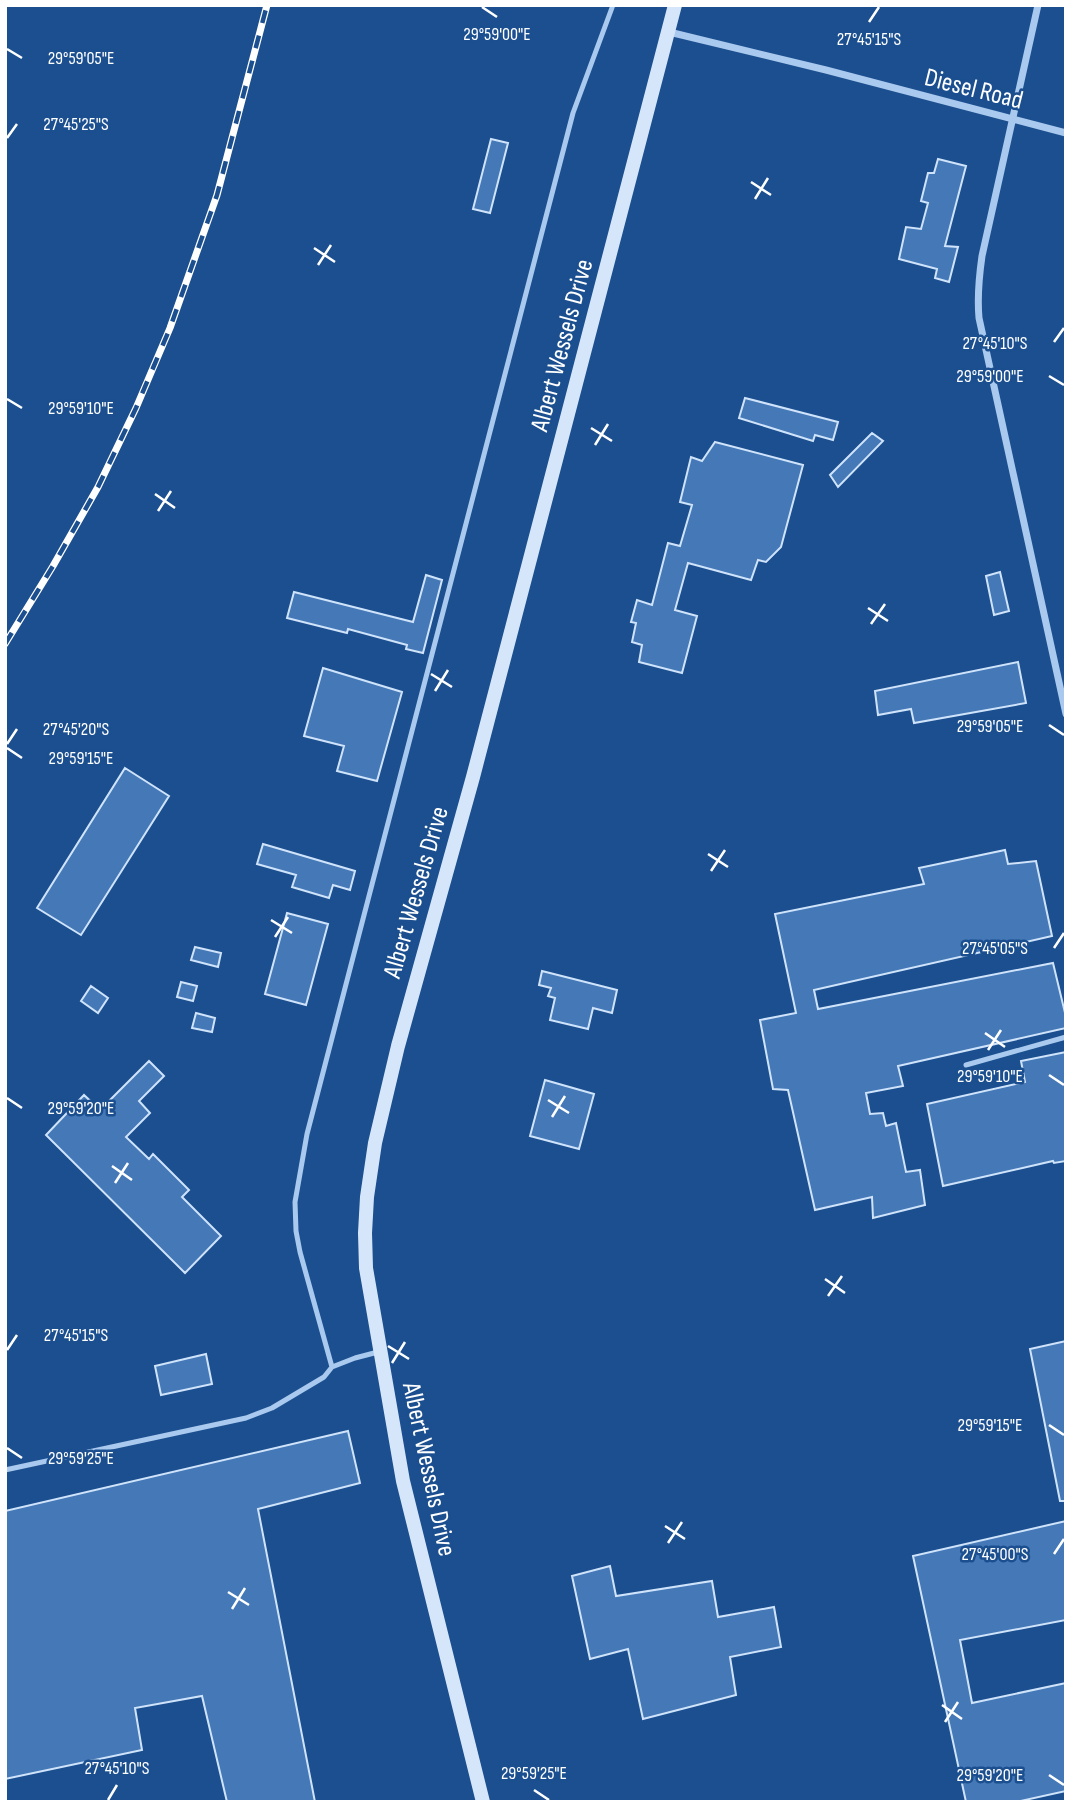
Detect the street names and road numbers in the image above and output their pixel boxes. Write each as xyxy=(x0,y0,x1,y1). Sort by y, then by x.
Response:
street label: Diesel Road xyxy=(921,62,1026,117)
street label: Albert Wessels Drive xyxy=(524,256,600,436)
street label: Albert Wessels Drive xyxy=(377,803,456,983)
street label: Albert Wessels Drive xyxy=(395,1379,462,1559)

